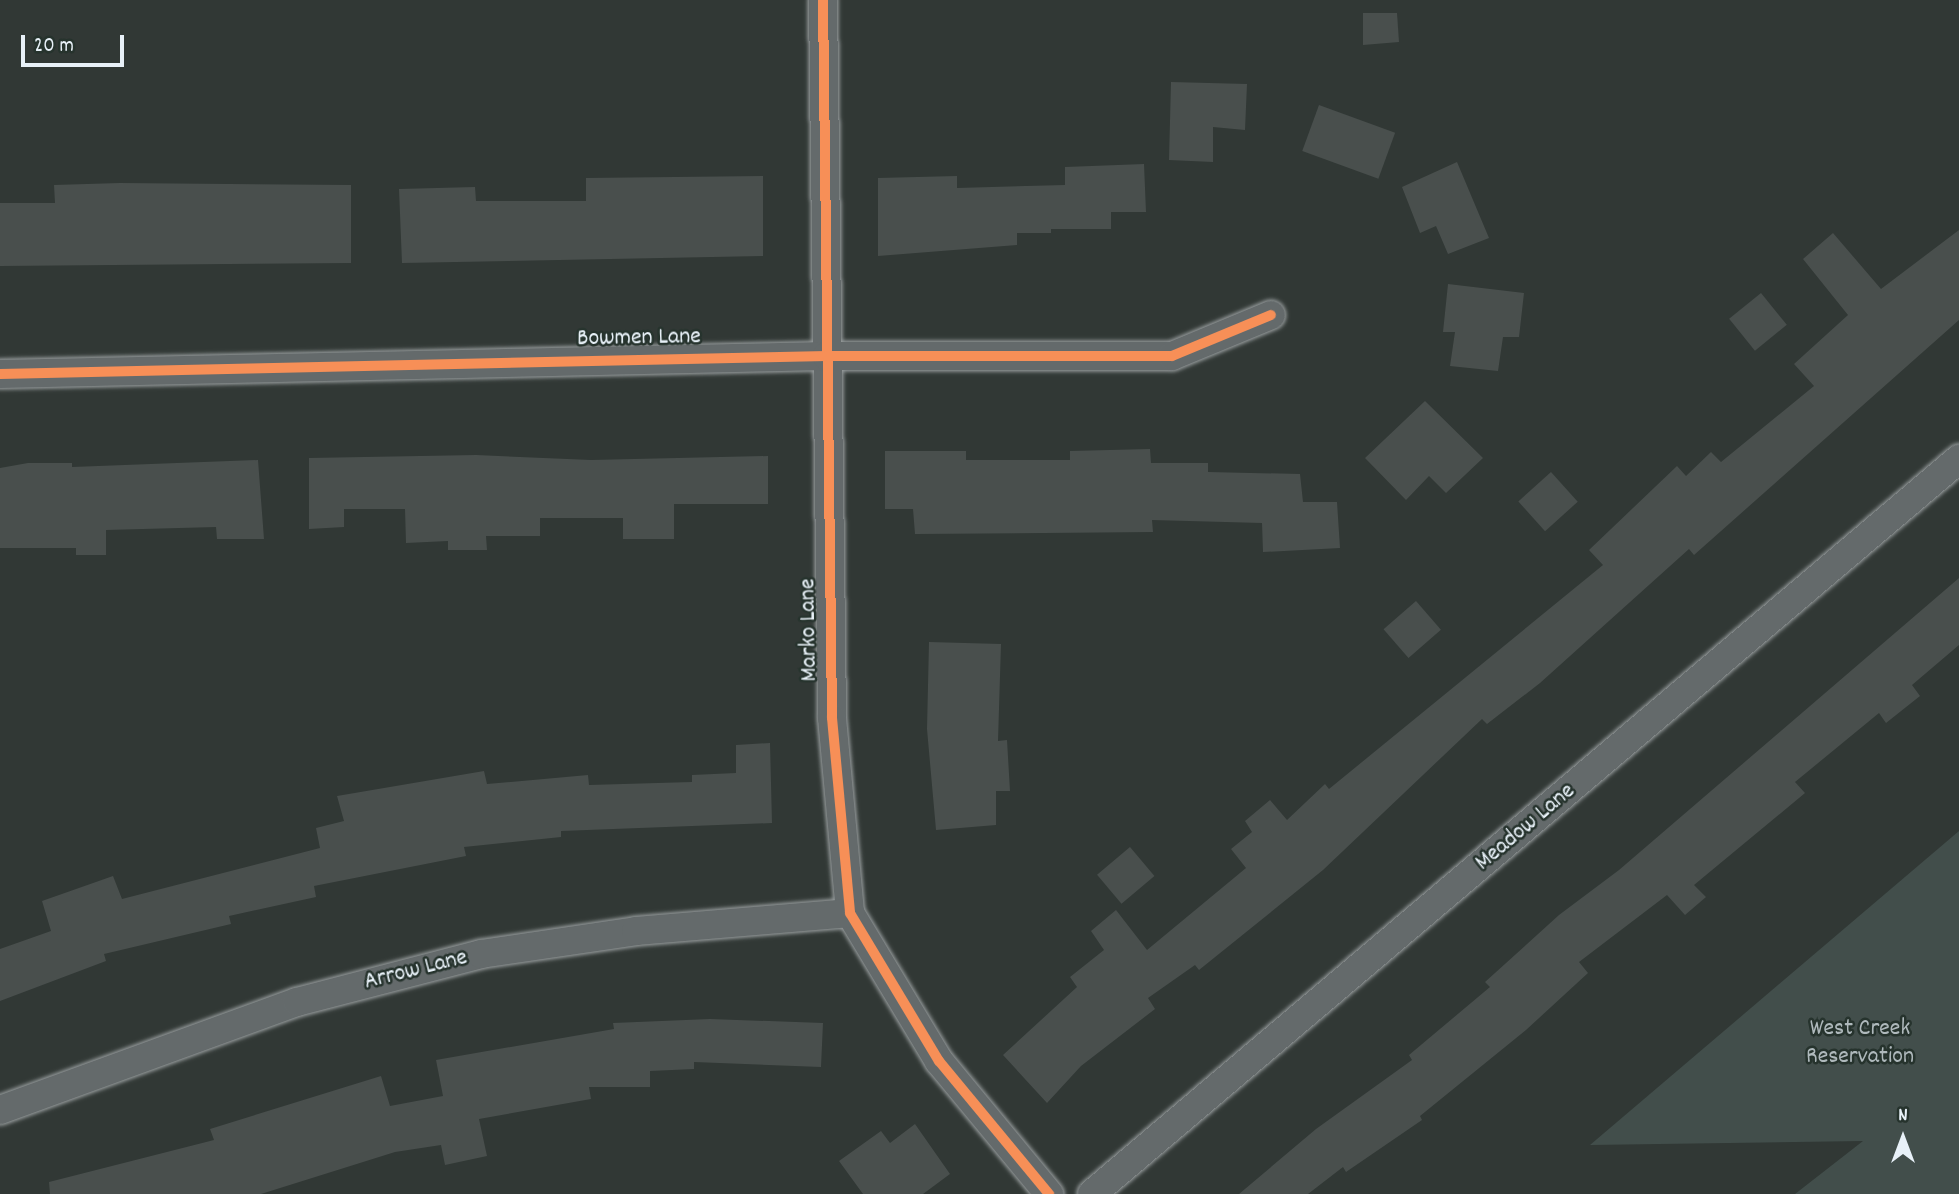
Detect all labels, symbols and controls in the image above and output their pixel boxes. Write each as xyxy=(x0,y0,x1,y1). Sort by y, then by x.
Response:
scale bar xyxy=(24,21,128,65)
text: 20 m xyxy=(34,32,74,62)
street label: Bowmen Lane xyxy=(577,324,701,354)
street label: Marko Lane xyxy=(795,578,825,682)
street label: Meadow Lane xyxy=(1470,778,1582,878)
street label: Arrow Lane xyxy=(361,944,471,998)
park label: West Creek Reservation xyxy=(1806,1016,1914,1072)
north arrow xyxy=(1868,1103,1938,1173)
text: N xyxy=(1898,1103,1908,1130)

